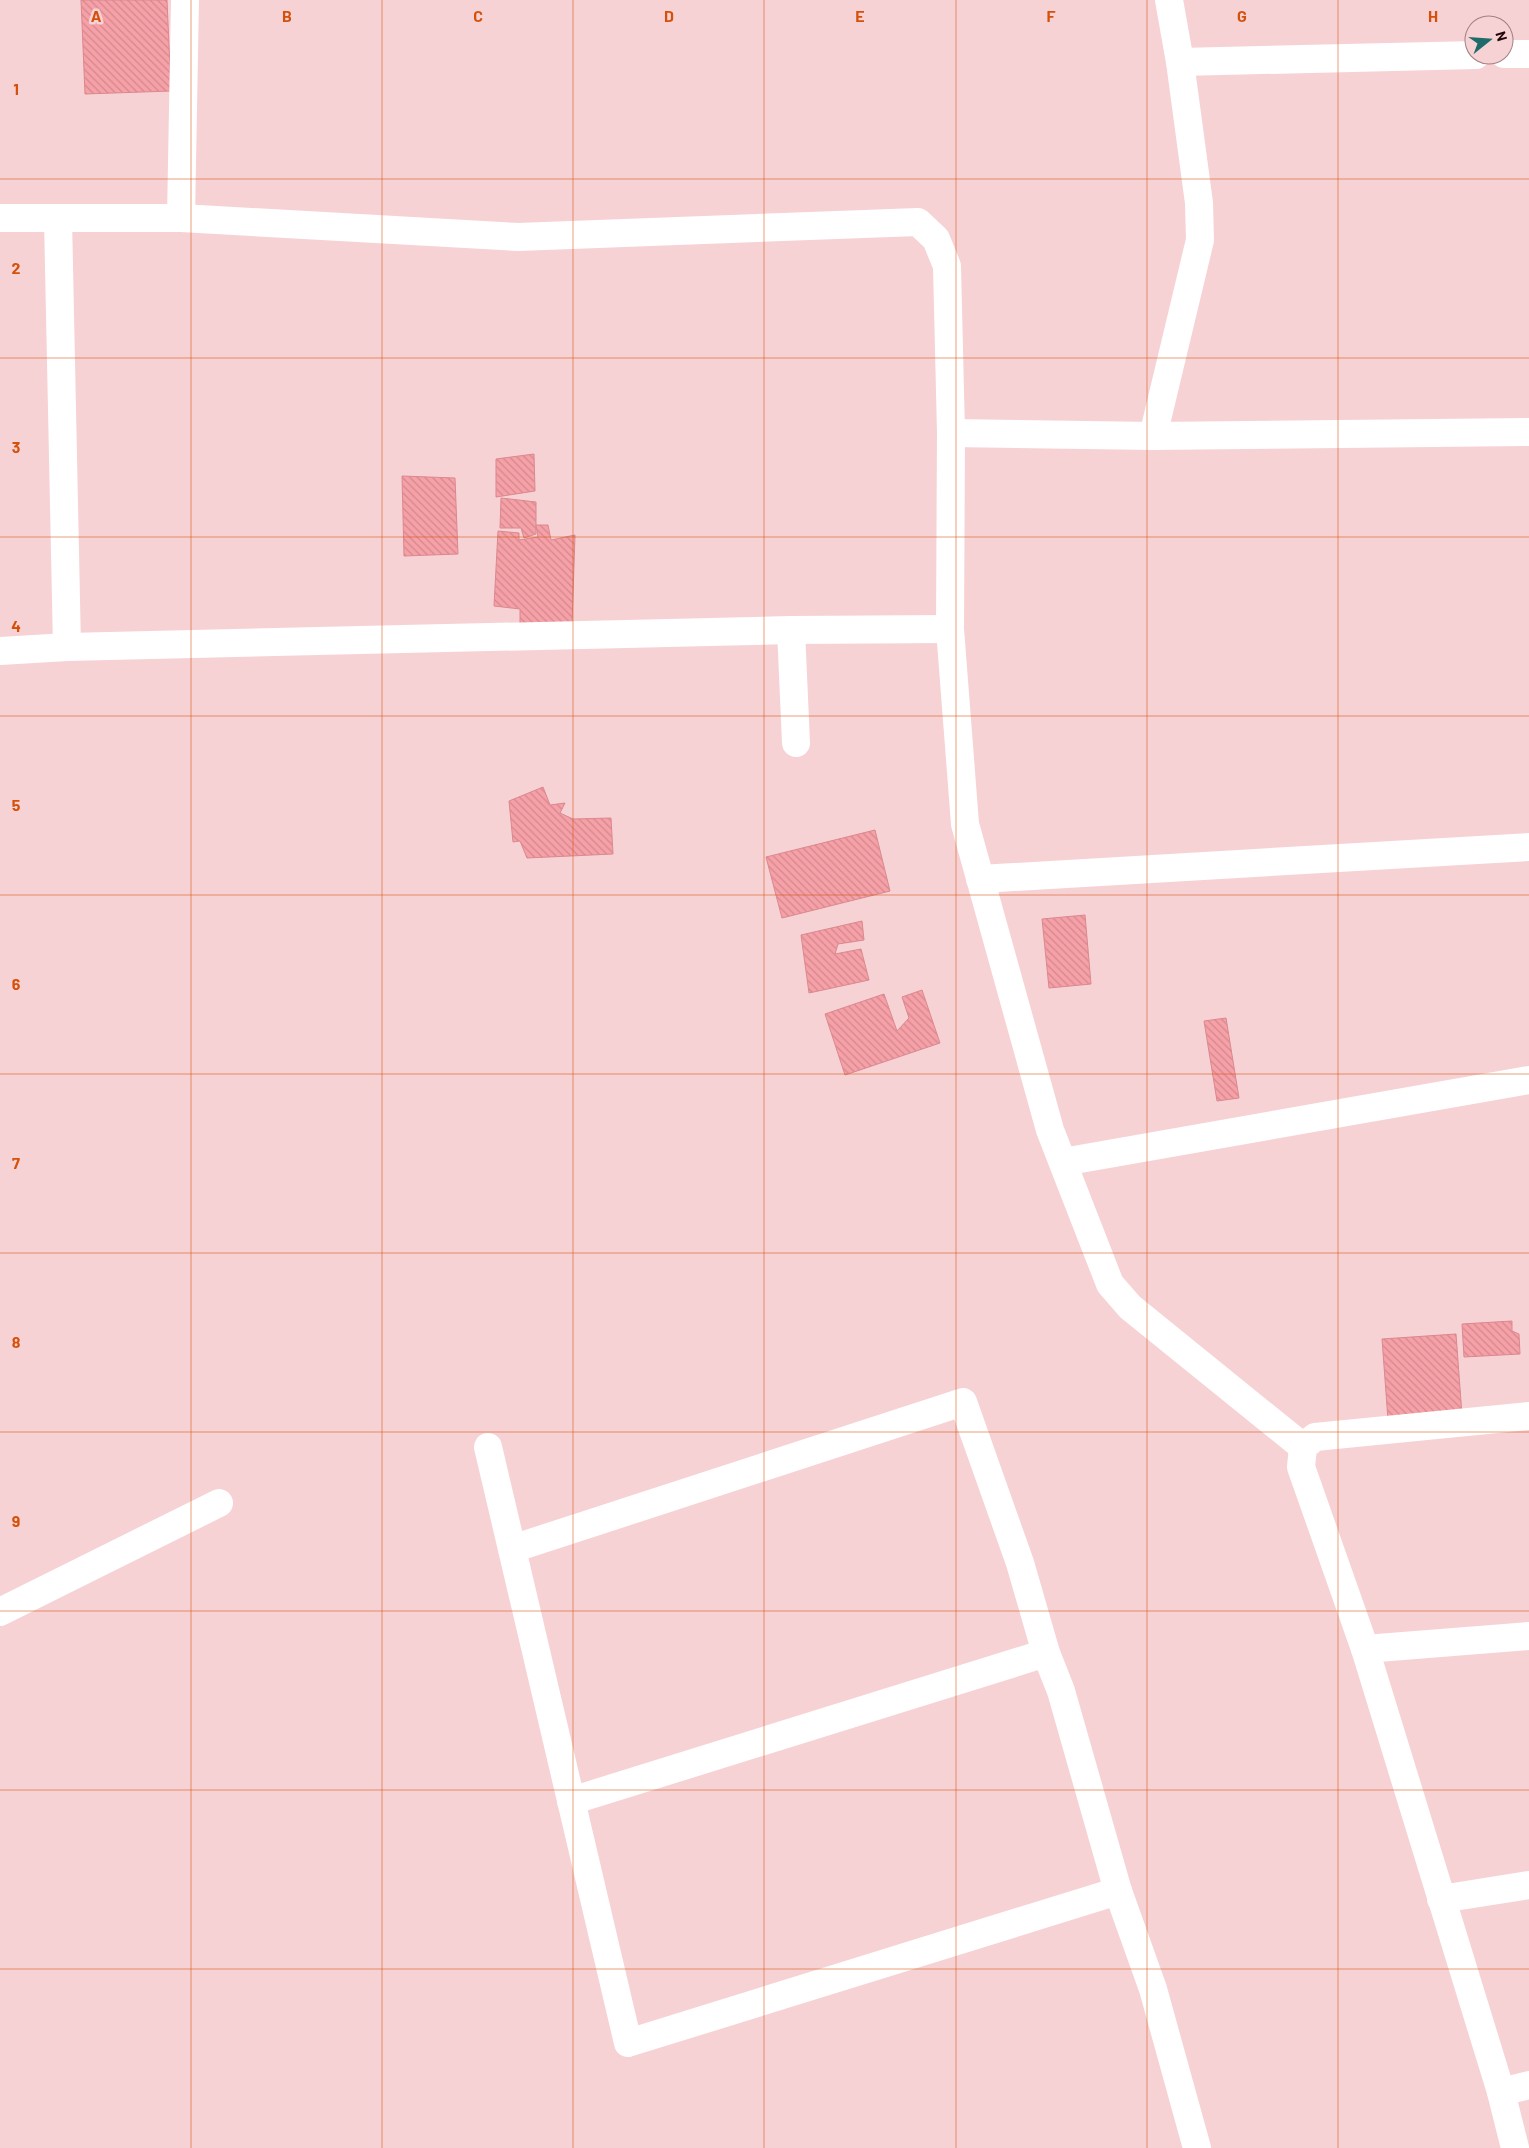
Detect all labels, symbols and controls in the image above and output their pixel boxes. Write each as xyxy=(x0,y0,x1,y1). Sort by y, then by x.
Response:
text: A xyxy=(91,6,102,25)
text: B xyxy=(282,6,292,25)
text: C xyxy=(473,6,483,25)
text: D xyxy=(664,6,674,25)
text: E xyxy=(855,6,865,25)
text: F xyxy=(1047,6,1056,25)
text: G xyxy=(1237,6,1247,25)
text: H xyxy=(1428,6,1438,25)
north arrow xyxy=(1464,15,1514,65)
text: N xyxy=(1492,29,1511,43)
text: 1 xyxy=(13,79,19,98)
text: 2 xyxy=(12,258,21,277)
text: 3 xyxy=(12,437,20,456)
text: 4 xyxy=(11,616,21,635)
text: 5 xyxy=(12,795,21,814)
text: 6 xyxy=(12,974,21,993)
text: 7 xyxy=(12,1153,20,1172)
text: 8 xyxy=(12,1332,21,1351)
text: 9 xyxy=(12,1511,20,1530)

